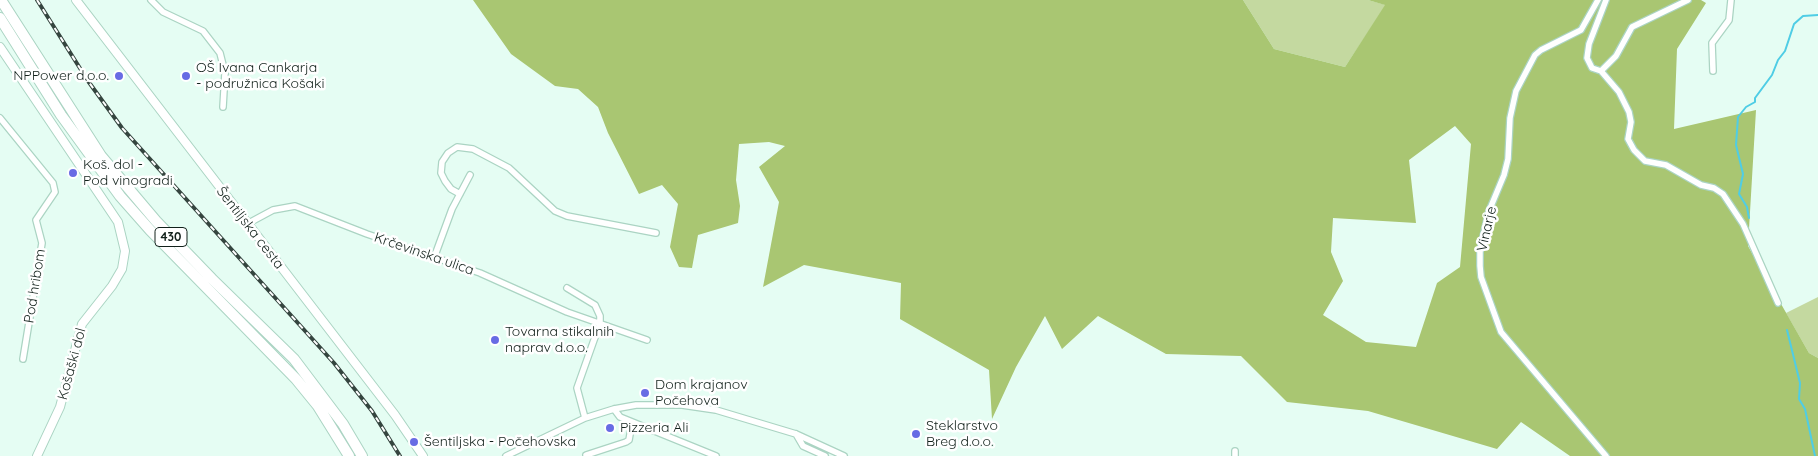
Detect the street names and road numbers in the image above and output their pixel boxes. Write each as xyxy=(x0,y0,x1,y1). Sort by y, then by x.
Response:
street label: Šentiljska cesta xyxy=(213,184,287,272)
street label: Vinarje xyxy=(1474,205,1500,253)
road number: 430 xyxy=(155,228,187,246)
street label: Krčevinska ulica xyxy=(372,229,476,279)
street label: Pod hribom xyxy=(21,248,49,324)
street label: Košaški dol xyxy=(54,326,90,402)

